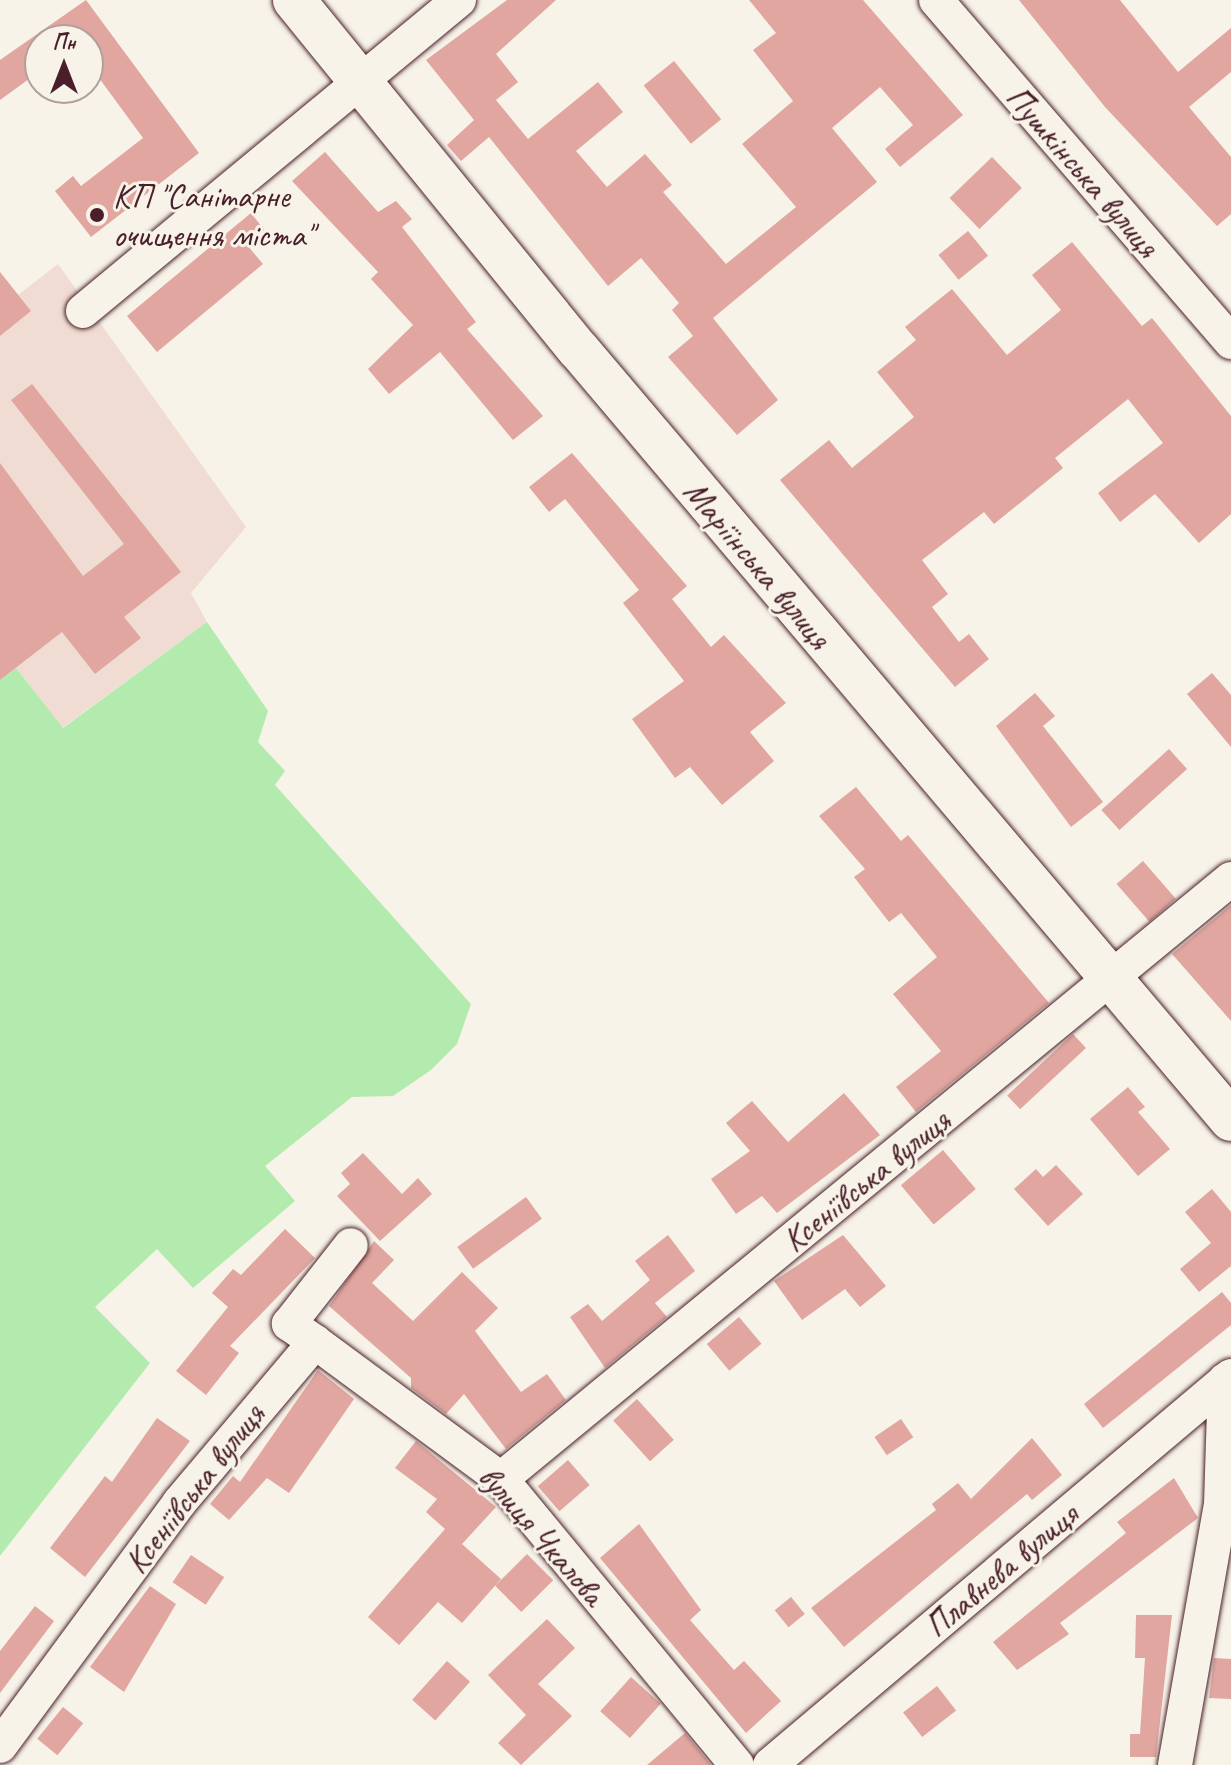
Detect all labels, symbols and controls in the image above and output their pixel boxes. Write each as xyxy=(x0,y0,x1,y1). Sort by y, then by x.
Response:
north arrow xyxy=(24,24,104,104)
text: Пн xyxy=(52,28,76,56)
street label: Пушкінська вулиця xyxy=(997,76,1169,266)
place label: КП "Санітарне очищення міста" xyxy=(113,175,311,254)
marker: КП "Санітарне очищення міста" xyxy=(88,206,106,224)
street label: Маріїнська вулиця xyxy=(675,471,841,657)
street label: Ксеніївська вулиця xyxy=(773,1100,959,1260)
street label: Ксеніївська вулиця xyxy=(115,1395,273,1581)
street label: вулиця Чкалова xyxy=(470,1457,614,1613)
street label: Плавнева вулиця xyxy=(916,1494,1086,1646)

